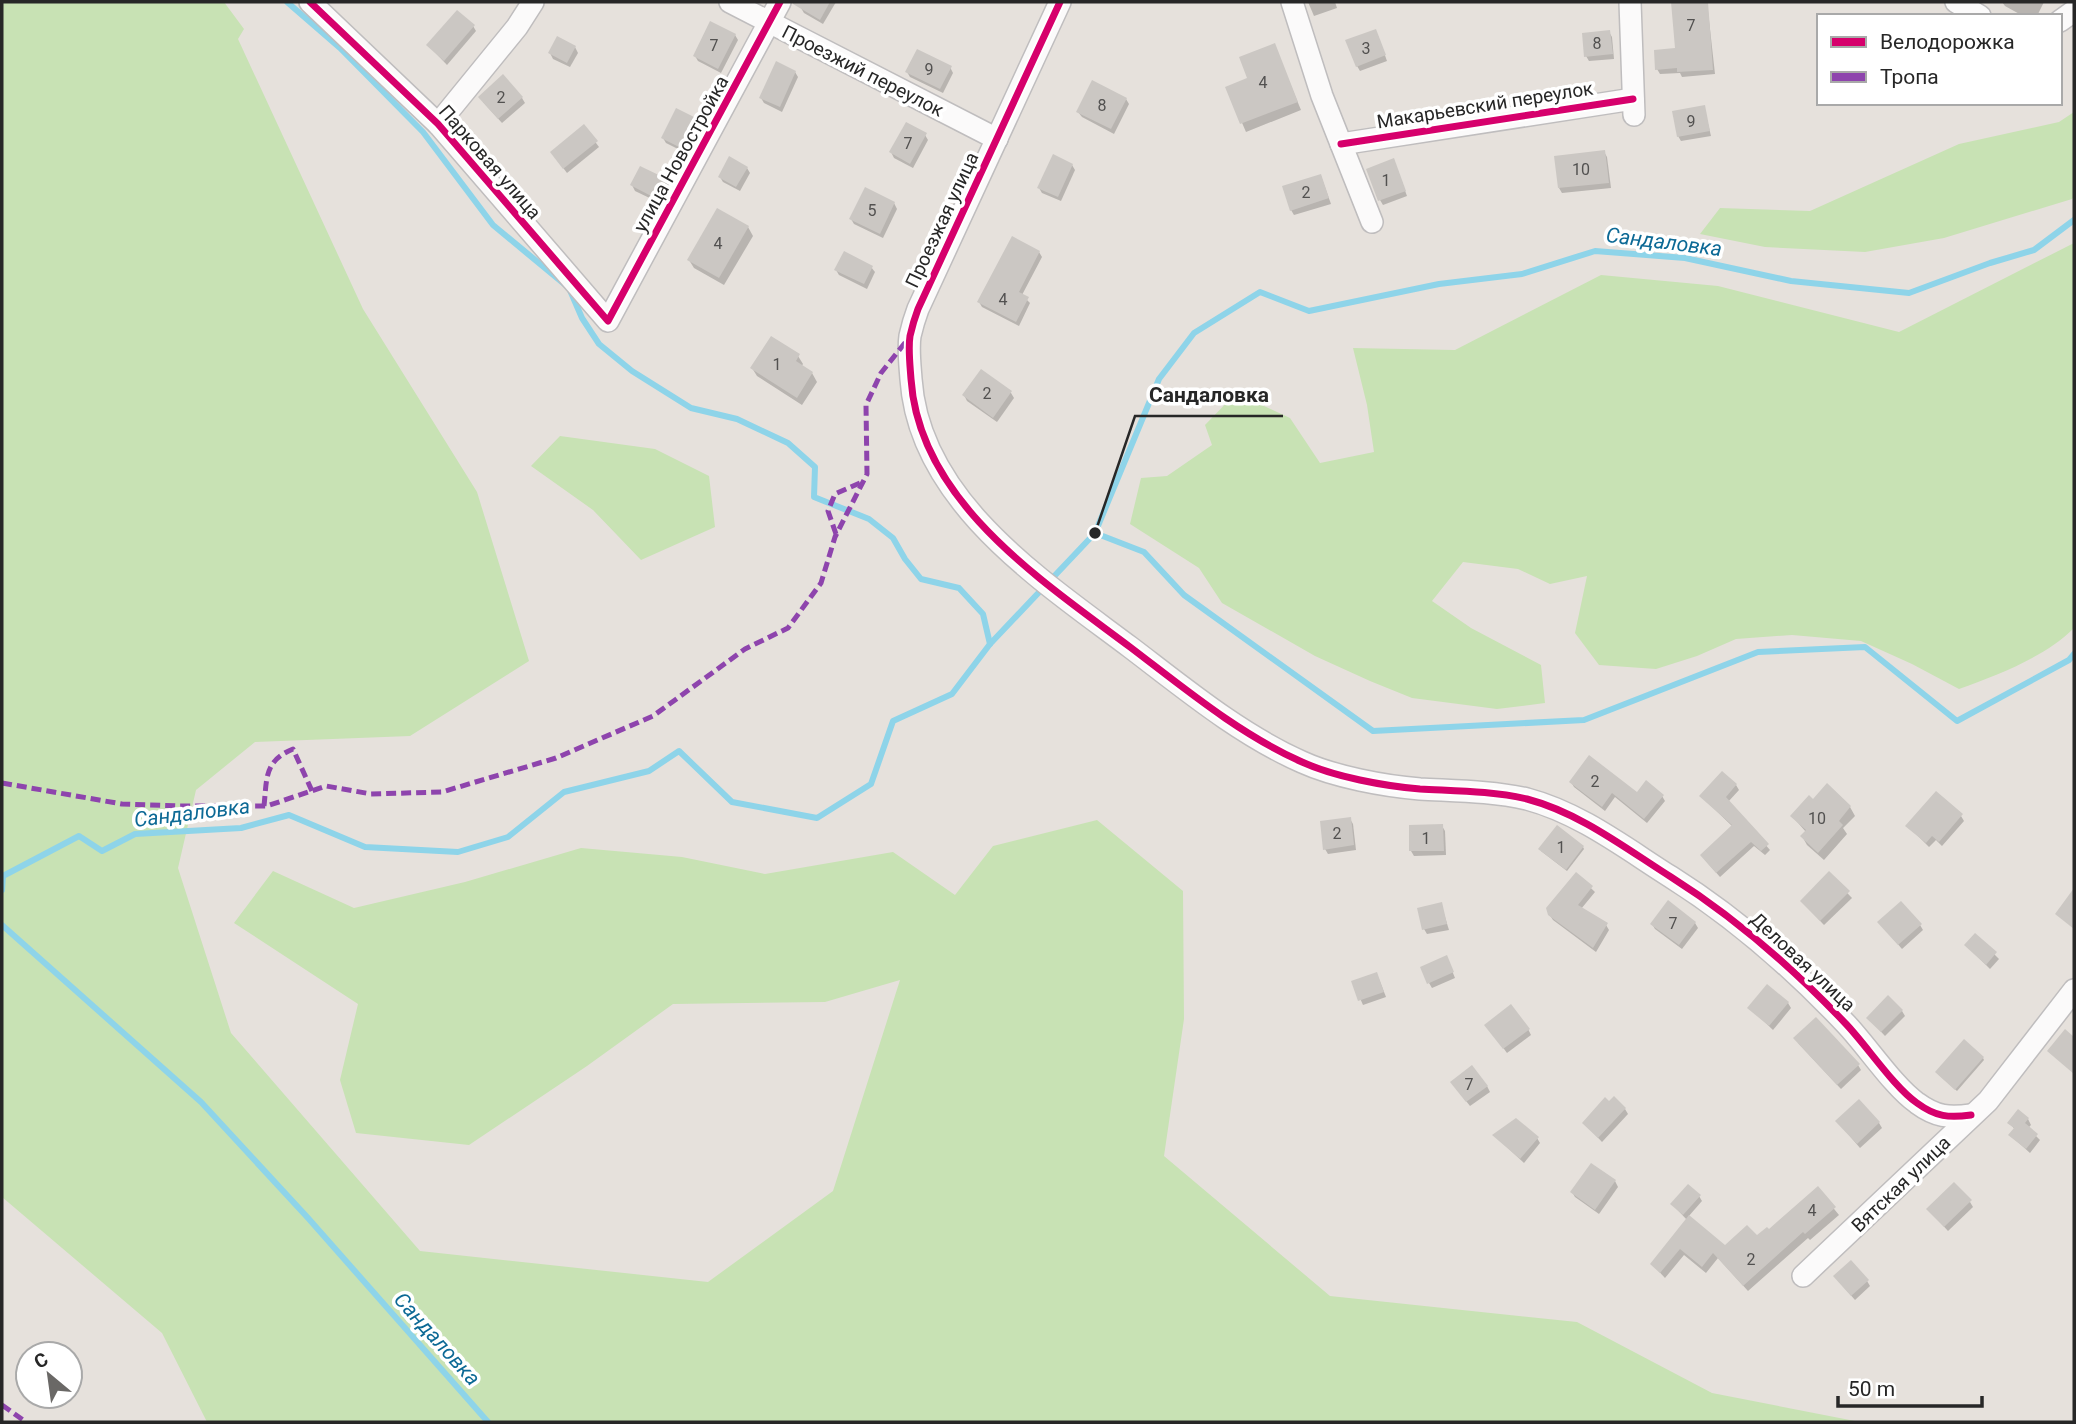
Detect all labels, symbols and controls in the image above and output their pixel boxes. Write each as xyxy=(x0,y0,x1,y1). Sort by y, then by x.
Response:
legend xyxy=(1817,14,2062,105)
house number: 7 xyxy=(1687,16,1696,35)
street label: Проезжий переулок xyxy=(778,20,948,122)
text: Велодорожка xyxy=(1880,30,2015,54)
house number: 8 xyxy=(1593,34,1602,53)
house number: 7 xyxy=(710,36,719,55)
house number: 3 xyxy=(1362,39,1371,58)
house number: 9 xyxy=(925,60,934,79)
text: Тропа xyxy=(1880,65,1939,89)
street label: улица Новостройка xyxy=(628,72,734,236)
house number: 4 xyxy=(1259,73,1268,92)
street label: Макарьевский переулок xyxy=(1375,76,1596,133)
house number: 2 xyxy=(497,88,506,107)
house number: 8 xyxy=(1098,96,1107,115)
street label: Парковая улица xyxy=(434,100,546,224)
house number: 9 xyxy=(1687,112,1696,131)
house number: 7 xyxy=(904,134,913,153)
street label: Проезжая улица xyxy=(901,149,983,291)
house number: 10 xyxy=(1572,160,1590,179)
house number: 1 xyxy=(1382,171,1391,190)
house number: 2 xyxy=(1302,183,1311,202)
house number: 5 xyxy=(868,201,877,220)
water label: Сандаловка xyxy=(1605,223,1723,261)
house number: 4 xyxy=(714,234,723,253)
house number: 4 xyxy=(999,290,1008,309)
house number: 1 xyxy=(773,355,782,374)
callout: Сандаловка xyxy=(1135,374,1283,416)
text: Сандаловка xyxy=(1149,383,1269,407)
house number: 2 xyxy=(983,384,992,403)
house number: 2 xyxy=(1591,772,1600,791)
water label: Сандаловка xyxy=(133,794,251,832)
house number: 10 xyxy=(1808,809,1826,828)
house number: 2 xyxy=(1333,824,1342,843)
house number: 1 xyxy=(1422,829,1431,848)
house number: 1 xyxy=(1557,838,1566,857)
street label: Деловая улица xyxy=(1746,908,1860,1016)
house number: 7 xyxy=(1669,914,1678,933)
house number: 7 xyxy=(1465,1075,1474,1094)
street label: Вятская улица xyxy=(1847,1131,1955,1237)
house number: 4 xyxy=(1808,1201,1817,1220)
house number: 2 xyxy=(1747,1250,1756,1269)
water label: Сандаловка xyxy=(389,1288,485,1390)
north arrow xyxy=(14,1340,84,1410)
text: С xyxy=(30,1347,52,1374)
scale bar xyxy=(1838,1364,1982,1408)
text: 50 m xyxy=(1848,1377,1895,1401)

